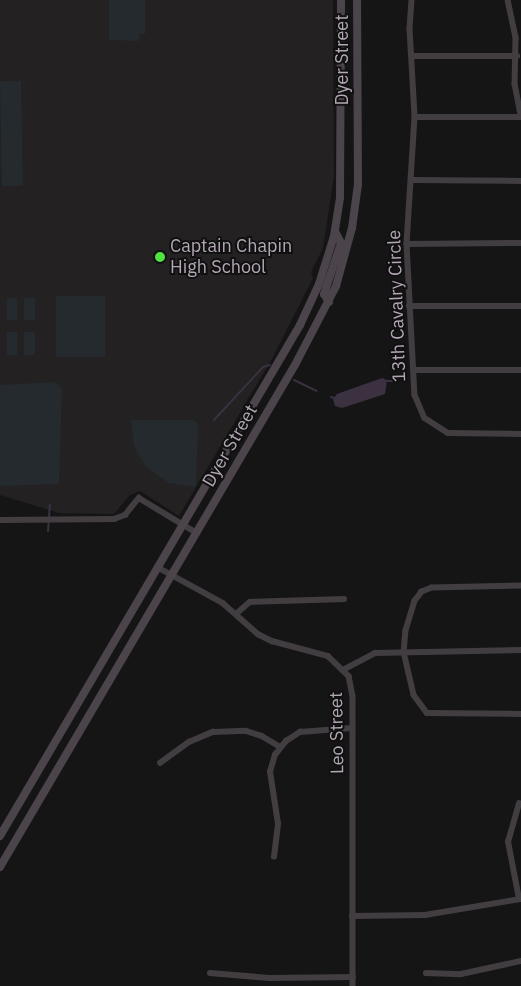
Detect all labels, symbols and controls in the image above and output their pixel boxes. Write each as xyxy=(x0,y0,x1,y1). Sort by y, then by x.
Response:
street label: Dyer Street xyxy=(331,14,353,106)
street label: 13th Cavalry Circle xyxy=(384,230,410,382)
place label: Captain Chapin High School xyxy=(170,236,292,278)
marker: Captain Chapin High School xyxy=(154,251,166,263)
street label: Dyer Street xyxy=(198,401,262,491)
street label: Leo Street xyxy=(325,692,349,774)

